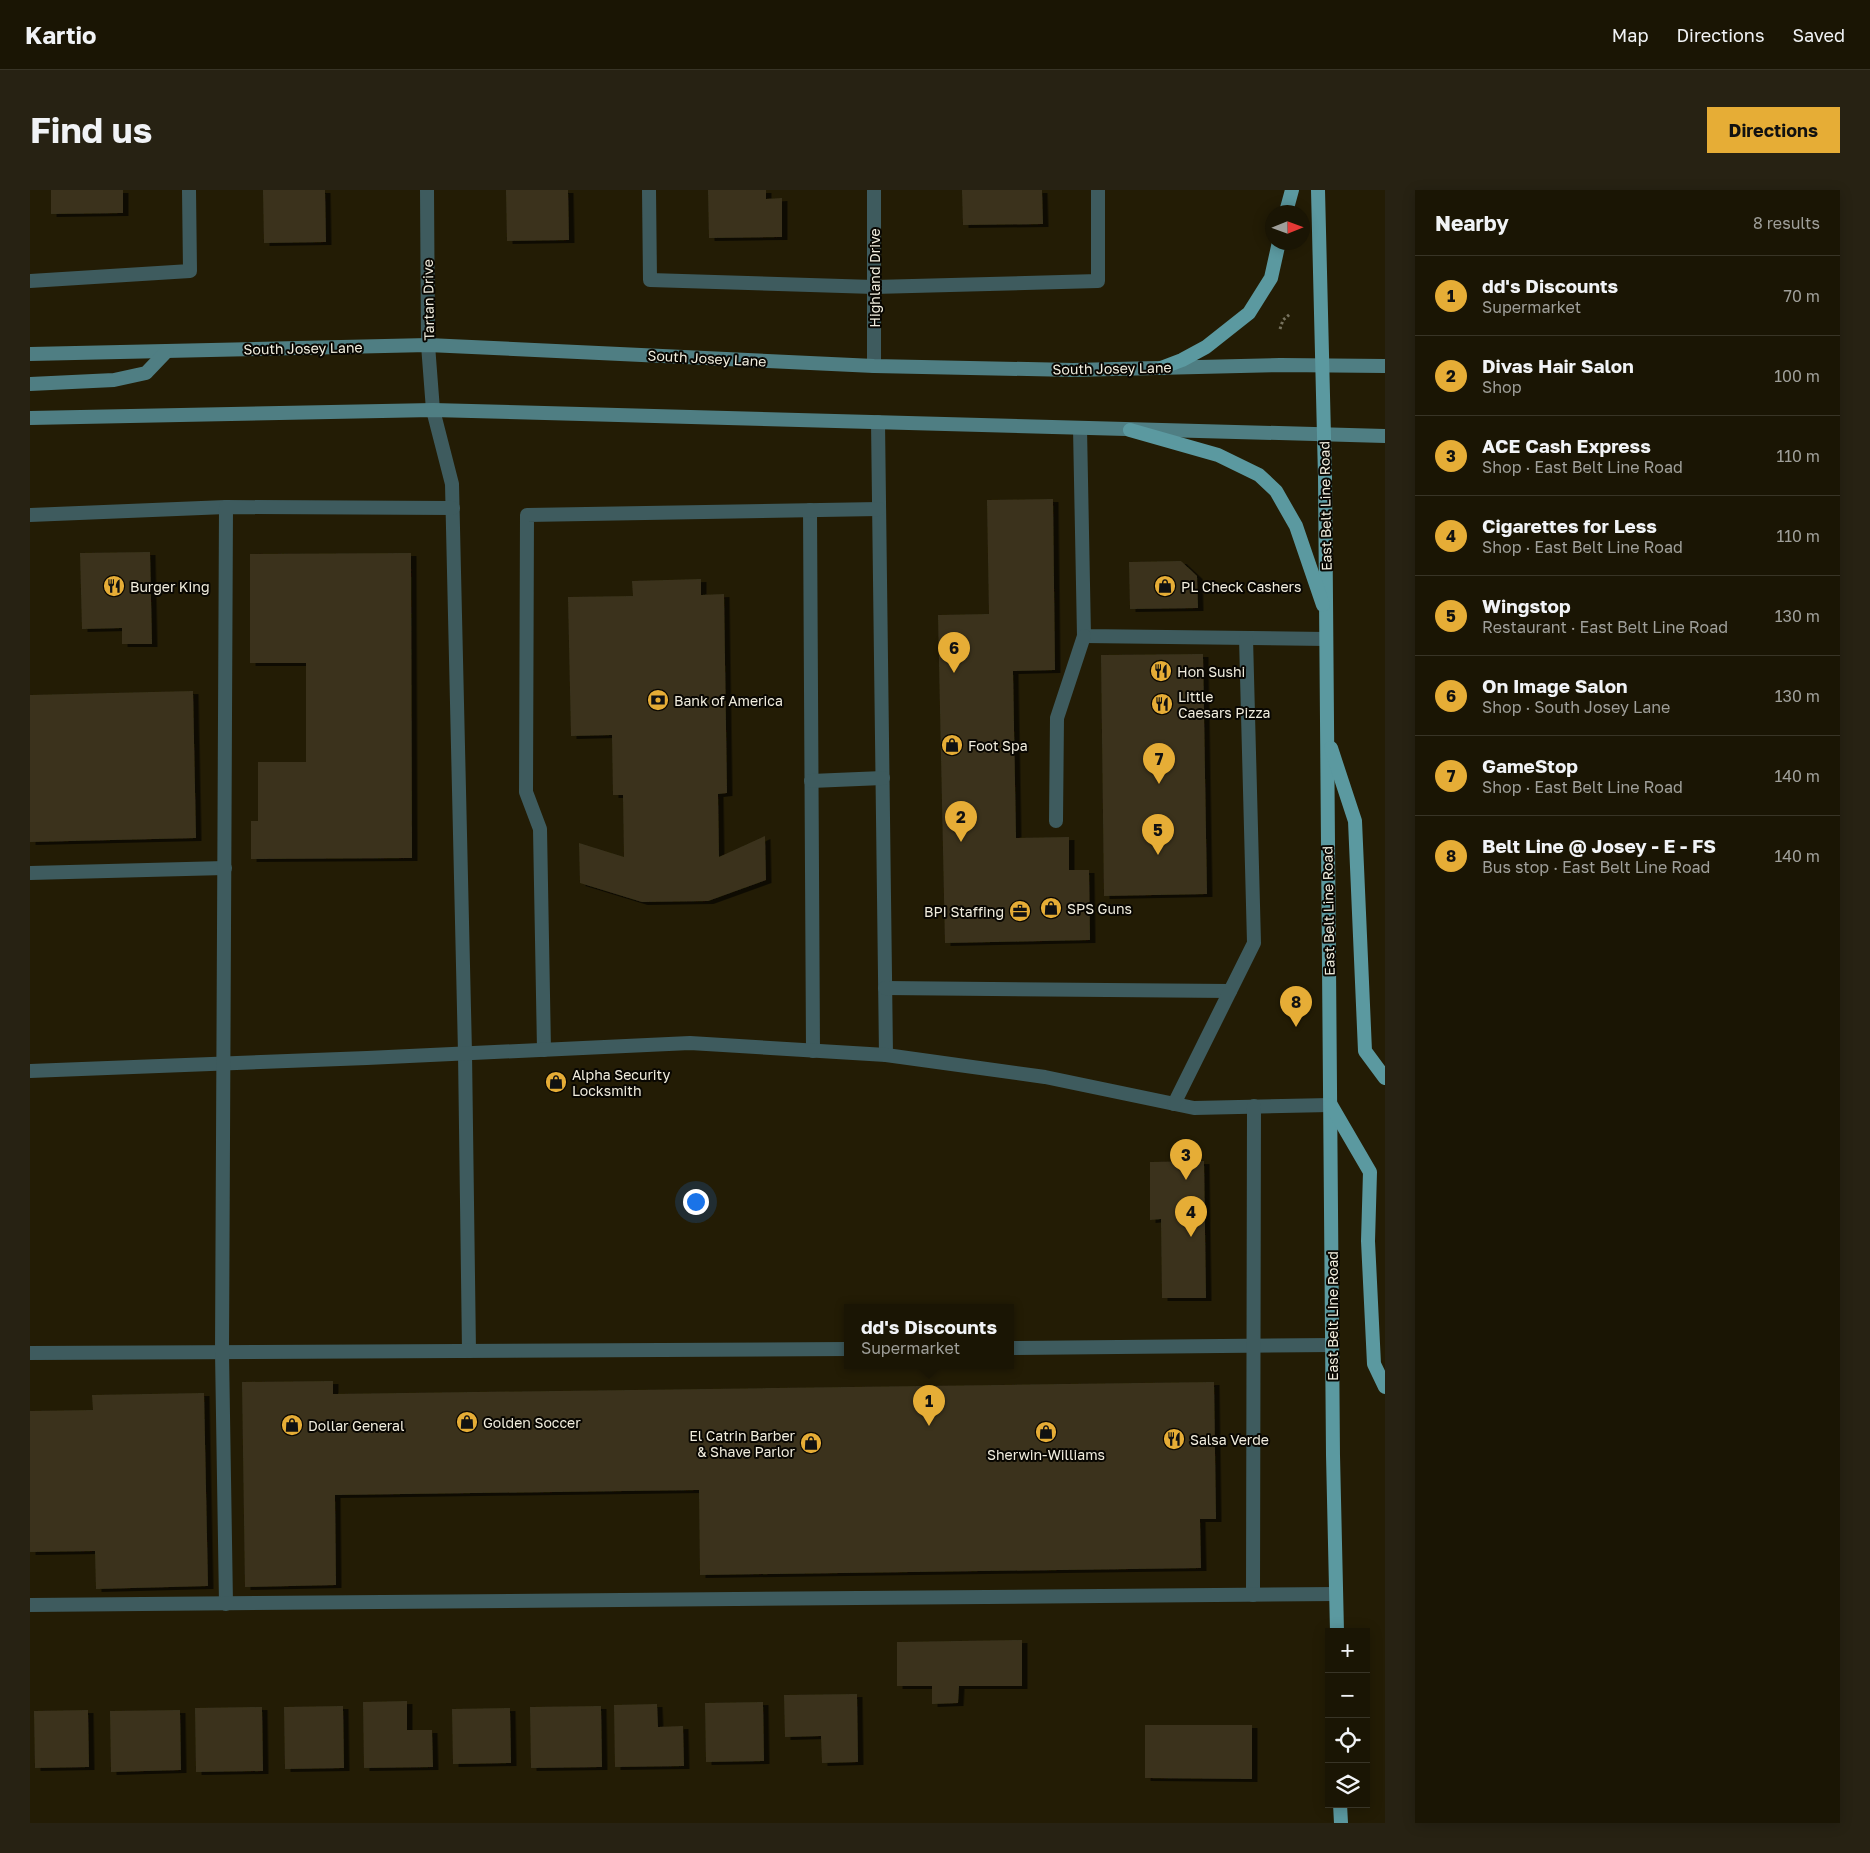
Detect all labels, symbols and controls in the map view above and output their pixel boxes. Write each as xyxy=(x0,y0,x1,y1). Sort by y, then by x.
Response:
text: Kartio xyxy=(25,20,97,49)
text: Map xyxy=(1612,24,1648,46)
text: Directions xyxy=(1676,24,1764,46)
text: Saved xyxy=(1792,24,1845,46)
button: Directions xyxy=(1707,107,1840,153)
text: Find us xyxy=(30,109,152,151)
north arrow xyxy=(1265,205,1310,250)
text: Nearby xyxy=(1435,210,1509,236)
text: 8 results xyxy=(1753,213,1820,233)
street label: Highland Drive xyxy=(866,228,883,328)
street label: Tartan Drive xyxy=(419,259,437,341)
text: dd's Discounts xyxy=(1482,274,1618,297)
text: 1 xyxy=(1447,286,1455,306)
text: 70 m xyxy=(1783,286,1820,306)
text: Supermarket xyxy=(1482,297,1581,317)
street label: South Josey Lane xyxy=(243,338,363,358)
street label: South Josey Lane xyxy=(647,346,767,370)
text: Divas Hair Salon xyxy=(1482,354,1634,377)
street label: South Josey Lane xyxy=(1052,358,1172,378)
text: 2 xyxy=(1446,366,1456,386)
text: 100 m xyxy=(1774,366,1820,386)
text: Shop xyxy=(1482,377,1522,397)
text: ACE Cash Express xyxy=(1482,434,1651,457)
street label: East Belt Line Road xyxy=(1315,441,1335,571)
text: 3 xyxy=(1446,446,1456,466)
text: 110 m xyxy=(1776,446,1820,466)
text: Shop · East Belt Line Road xyxy=(1482,457,1683,477)
text: Cigarettes for Less xyxy=(1482,514,1657,537)
text: 4 xyxy=(1446,526,1456,546)
text: 110 m xyxy=(1776,526,1820,546)
text: Shop · East Belt Line Road xyxy=(1482,537,1683,557)
restaurant icon: Burger King xyxy=(102,574,126,598)
shop icon: PL Check Cashers xyxy=(1153,574,1177,598)
place label: Burger King xyxy=(130,578,210,595)
place label: PL Check Cashers xyxy=(1181,578,1301,595)
text: Wingstop xyxy=(1482,594,1571,617)
text: 5 xyxy=(1446,606,1456,626)
text: 130 m xyxy=(1775,606,1820,626)
text: Restaurant · East Belt Line Road xyxy=(1482,617,1728,637)
pin: 6 xyxy=(938,632,970,673)
restaurant icon: Hon Sushi xyxy=(1149,659,1173,683)
place label: Hon Sushi xyxy=(1177,663,1245,680)
text: On Image Salon xyxy=(1482,674,1628,697)
text: 6 xyxy=(1446,686,1456,706)
text: 130 m xyxy=(1775,686,1820,706)
bank icon: Bank of America xyxy=(646,688,670,712)
place label: Little Caesars Pizza xyxy=(1178,688,1271,721)
place label: Bank of America xyxy=(674,692,783,709)
restaurant icon: Little Caesars Pizza xyxy=(1150,692,1174,716)
text: Shop · South Josey Lane xyxy=(1482,697,1670,717)
shop icon: Foot Spa xyxy=(940,733,964,757)
place label: Foot Spa xyxy=(968,737,1028,754)
pin: 7 xyxy=(1143,743,1175,784)
text: GameStop xyxy=(1482,754,1578,777)
text: 7 xyxy=(1447,766,1455,786)
text: 140 m xyxy=(1774,766,1820,786)
text: Shop · East Belt Line Road xyxy=(1482,777,1683,797)
pin: 2 xyxy=(945,801,977,842)
pin: 5 xyxy=(1142,814,1174,855)
text: Belt Line @ Josey - E - FS xyxy=(1482,834,1716,857)
street label: East Belt Line Road xyxy=(1318,846,1338,976)
text: 8 xyxy=(1446,846,1456,866)
text: 140 m xyxy=(1774,846,1820,866)
text: Bus stop · East Belt Line Road xyxy=(1482,857,1710,877)
shop icon: SPS Guns xyxy=(1039,896,1063,920)
office icon: BPI Staffing xyxy=(1008,899,1032,923)
place label: SPS Guns xyxy=(1067,900,1132,917)
place label: BPI Staffing xyxy=(924,903,1004,920)
pin: 8 xyxy=(1280,986,1312,1027)
place label: Alpha Security Locksmith xyxy=(572,1066,670,1099)
shop icon: Alpha Security Locksmith xyxy=(544,1070,568,1094)
pin: 3 xyxy=(1170,1139,1202,1180)
your location xyxy=(683,1189,709,1215)
pin: 4 xyxy=(1175,1196,1207,1237)
street label: East Belt Line Road xyxy=(1324,1251,1341,1381)
popup xyxy=(844,1304,1014,1369)
text: dd's Discounts xyxy=(861,1315,997,1338)
text: Supermarket xyxy=(861,1338,960,1358)
pin: 1 xyxy=(913,1385,945,1426)
shop icon: Golden Soccer xyxy=(455,1410,479,1434)
shop icon: Dollar General xyxy=(280,1413,304,1437)
place label: Golden Soccer xyxy=(483,1414,581,1431)
place label: Dollar General xyxy=(308,1417,404,1434)
shop icon: Sherwin-Williams xyxy=(1034,1420,1058,1444)
place label: El Catrin Barber & Shave Parlor xyxy=(689,1427,796,1460)
restaurant icon: Salsa Verde xyxy=(1162,1427,1186,1451)
shop icon: El Catrin Barber & Shave Parlor xyxy=(799,1431,823,1455)
place label: Salsa Verde xyxy=(1190,1431,1269,1448)
place label: Sherwin-Williams xyxy=(987,1446,1105,1463)
map controls xyxy=(1325,1628,1370,1808)
button: + xyxy=(1325,1628,1370,1673)
button: − xyxy=(1325,1673,1370,1718)
button: locate xyxy=(1325,1718,1370,1763)
button: layers xyxy=(1325,1763,1370,1808)

